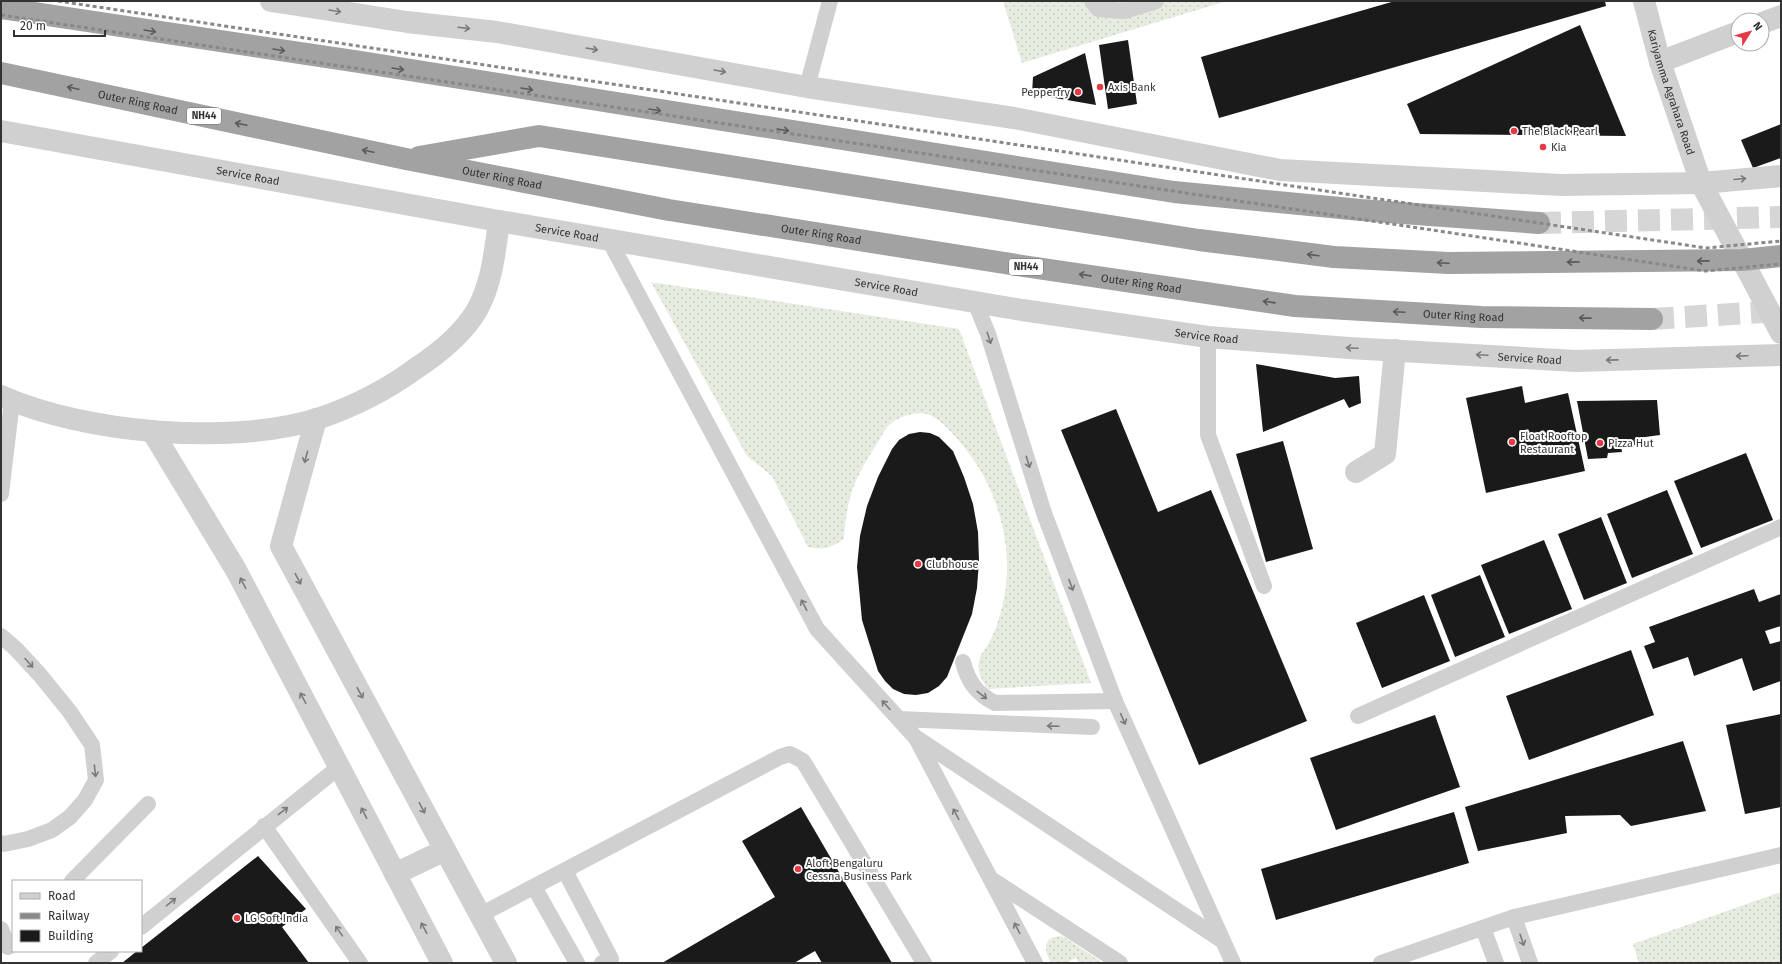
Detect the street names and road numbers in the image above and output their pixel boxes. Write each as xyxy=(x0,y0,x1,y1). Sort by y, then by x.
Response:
street label: Kariyamma Agrahara Road xyxy=(1645,28,1697,157)
street label: Outer Ring Road xyxy=(97,87,179,117)
road number: NH44 xyxy=(187,108,221,124)
street label: Service Road xyxy=(215,164,281,188)
street label: Outer Ring Road xyxy=(461,164,543,192)
street label: Service Road xyxy=(534,221,600,244)
street label: Outer Ring Road xyxy=(780,221,862,247)
road number: NH44 xyxy=(1009,259,1043,275)
street label: Outer Ring Road xyxy=(1100,271,1183,296)
street label: Service Road xyxy=(854,275,919,299)
street label: Outer Ring Road xyxy=(1422,307,1504,324)
street label: Service Road xyxy=(1174,326,1239,346)
street label: Service Road xyxy=(1497,350,1562,367)

